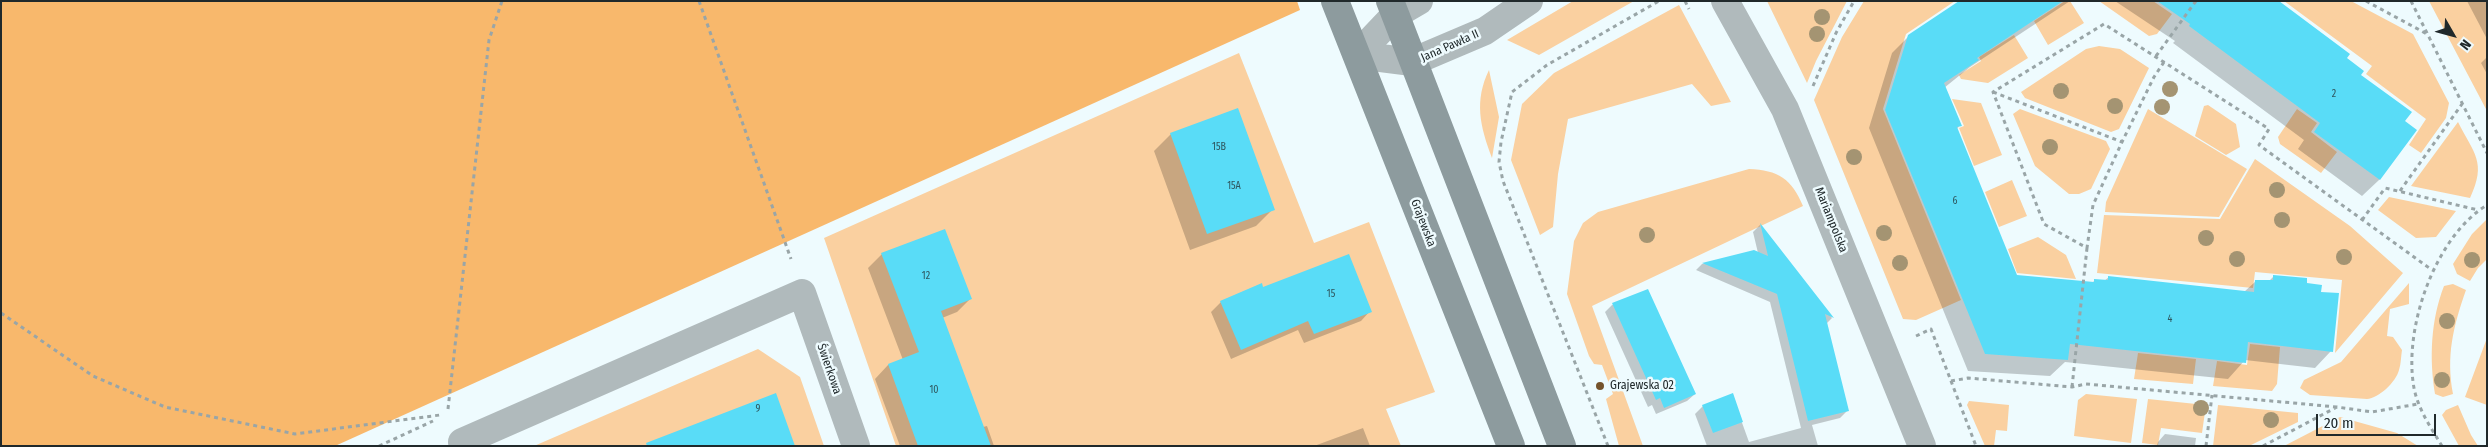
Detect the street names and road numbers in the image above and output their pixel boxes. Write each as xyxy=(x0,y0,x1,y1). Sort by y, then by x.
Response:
street label: Jana Pawła II xyxy=(1419,27,1481,65)
street label: Mariampolska xyxy=(1811,185,1851,255)
street label: Grajewska xyxy=(1407,197,1439,249)
street label: Świerkowa xyxy=(814,342,844,396)

